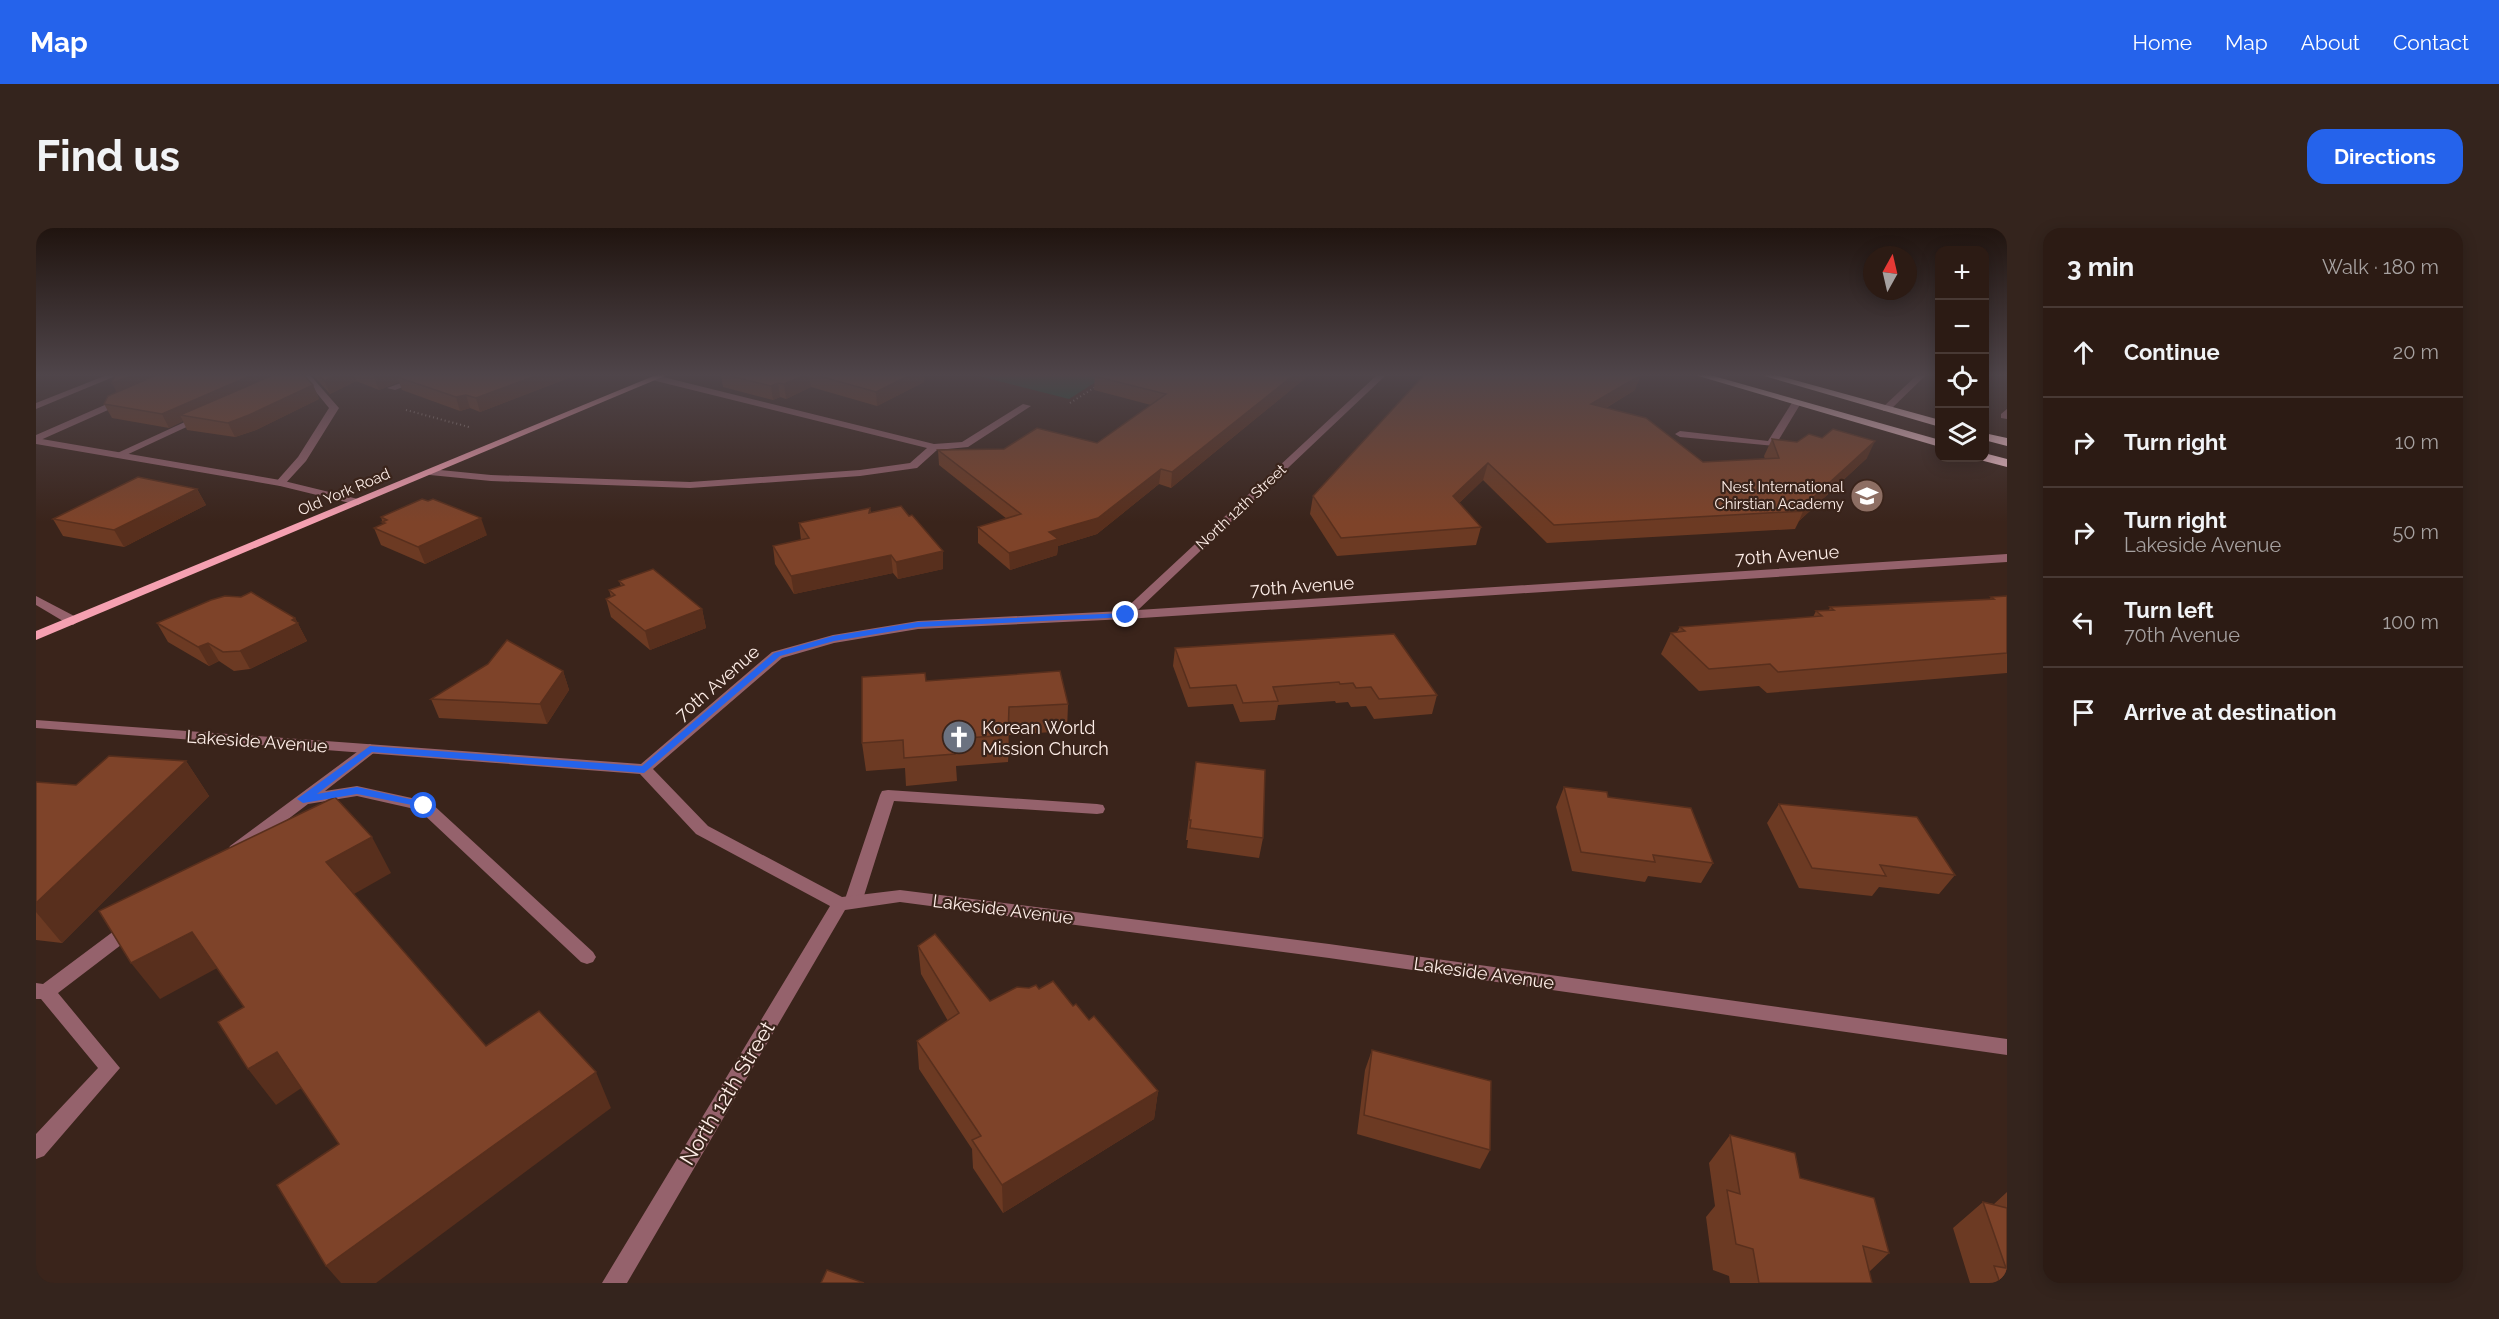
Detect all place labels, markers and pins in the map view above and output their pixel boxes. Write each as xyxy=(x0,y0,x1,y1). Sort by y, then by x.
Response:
place label: Nest International Chirstian Academy xyxy=(1714,478,1845,513)
school or university icon: Nest International Chirstian Academy xyxy=(1849,478,1885,514)
place label: Korean World Mission Church xyxy=(982,717,1109,759)
church icon: Korean World Mission Church xyxy=(941,719,977,755)

